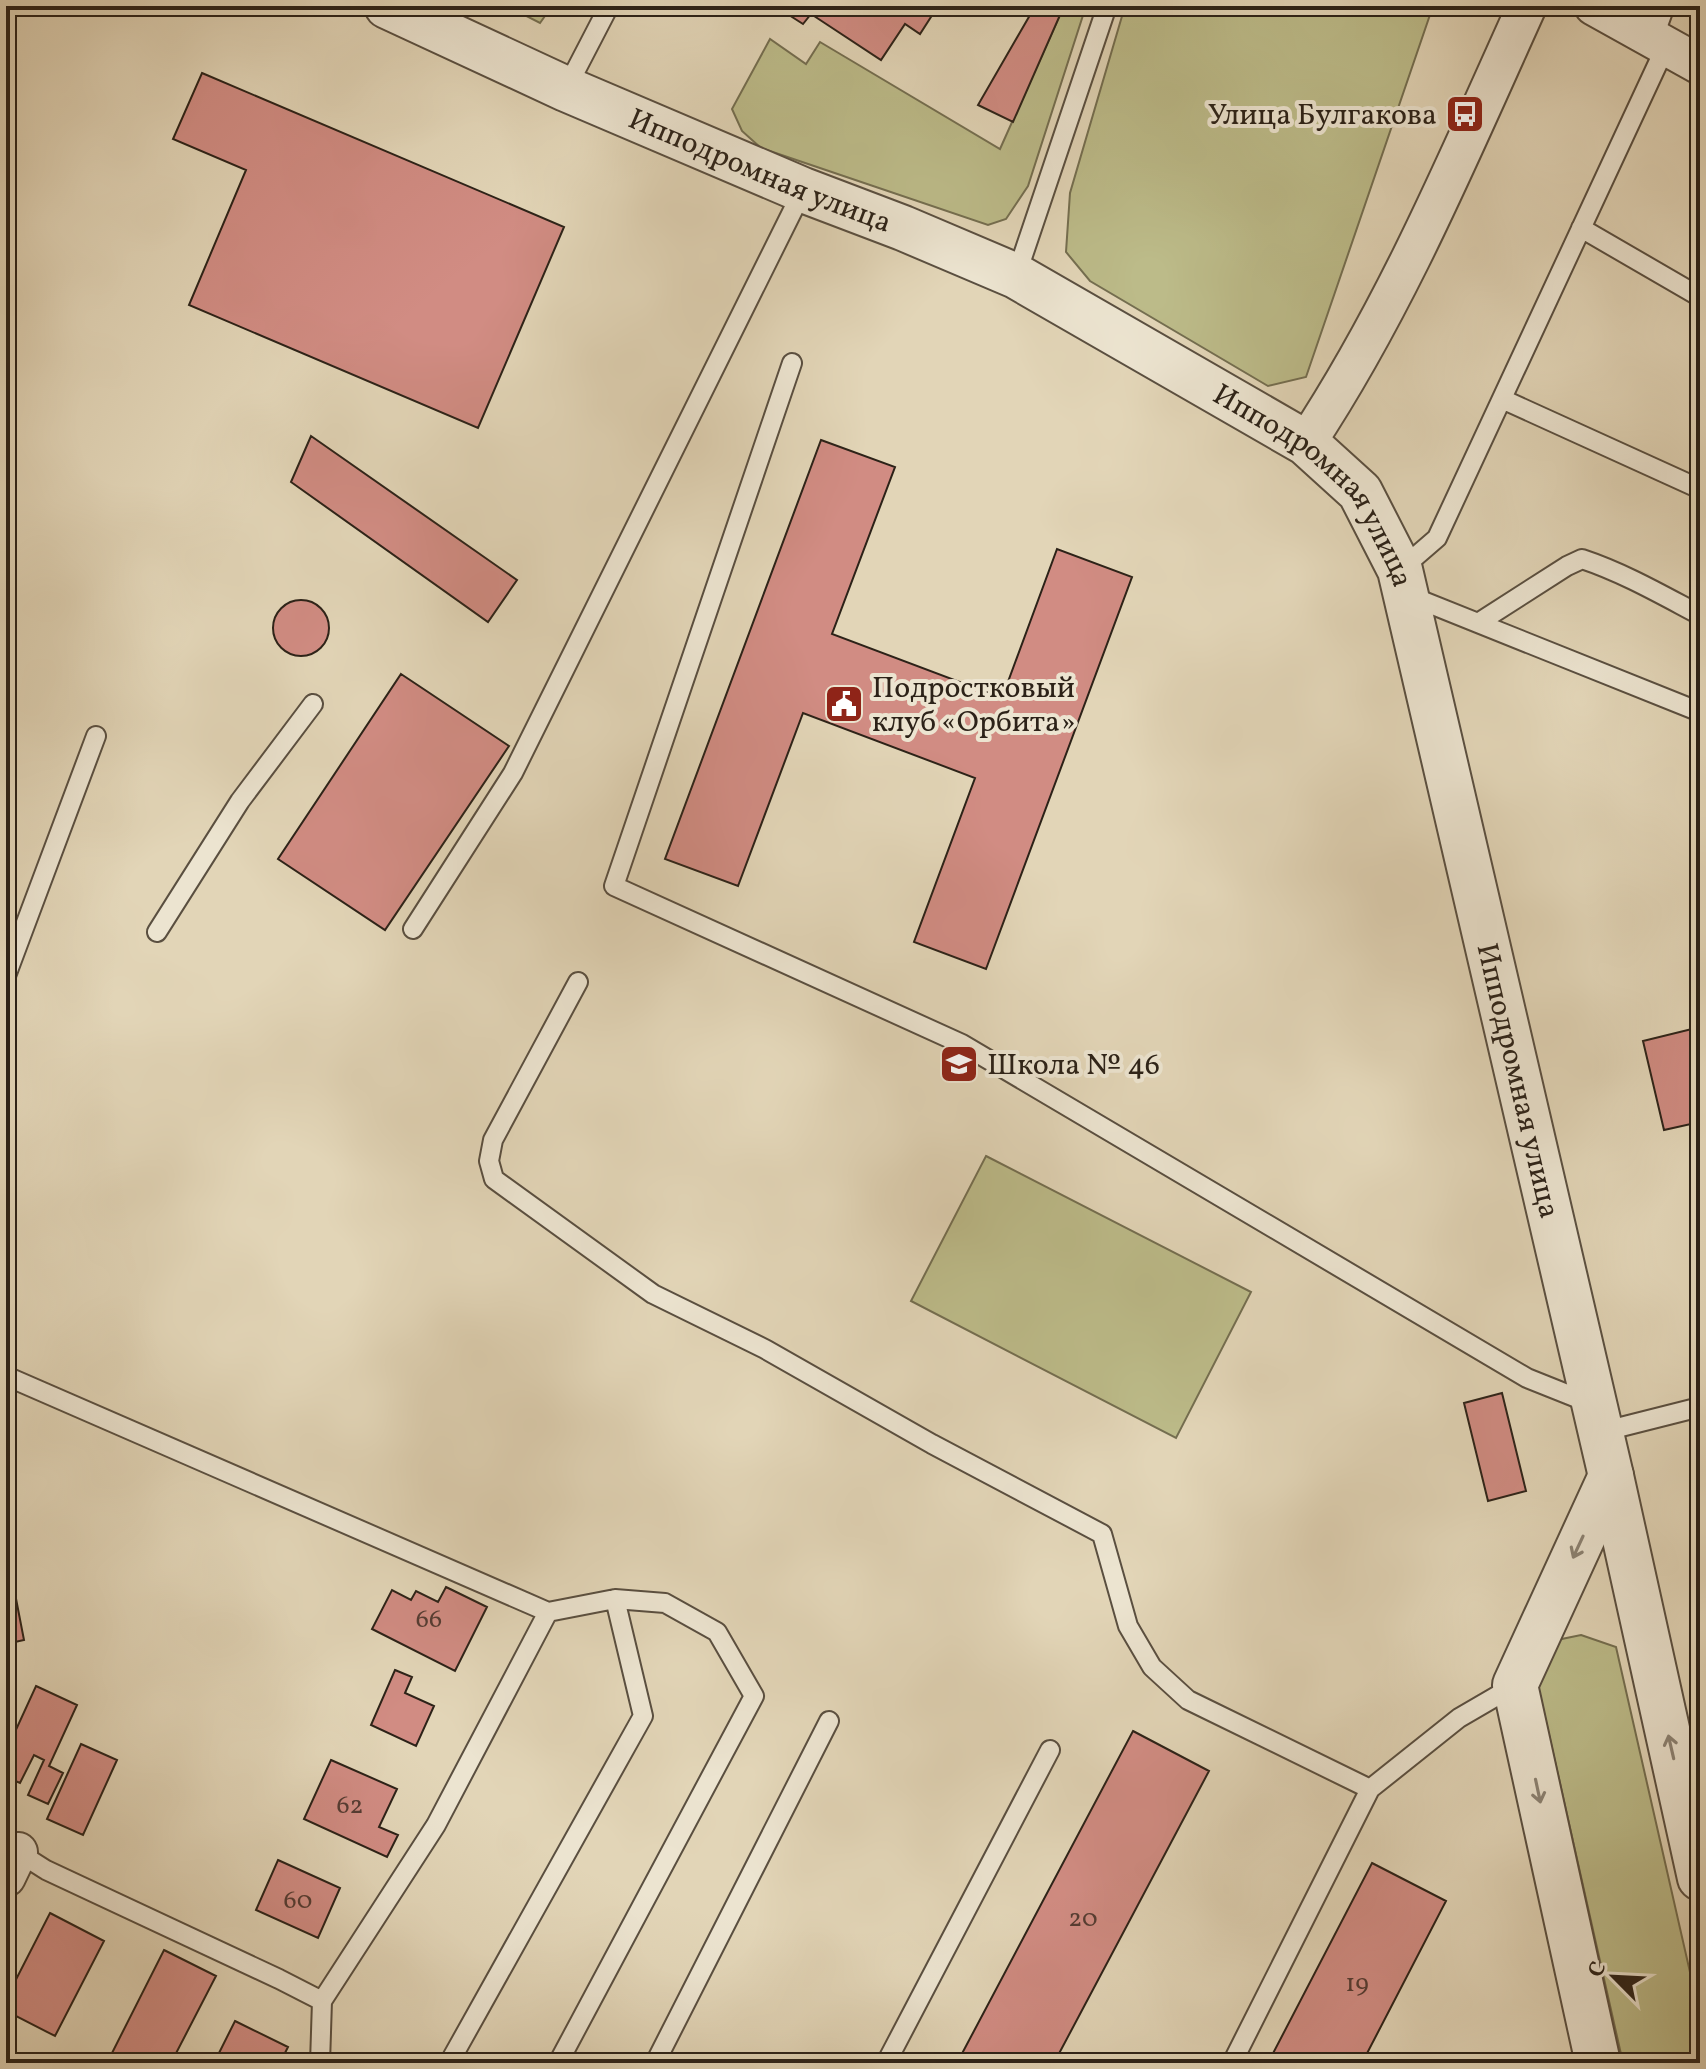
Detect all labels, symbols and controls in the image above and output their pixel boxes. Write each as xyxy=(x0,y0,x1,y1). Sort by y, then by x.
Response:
bus stop icon: Улица Булгакова xyxy=(1444,93,1486,135)
place label: Улица Булгакова xyxy=(1208,95,1437,137)
street label: Ипподромная улица xyxy=(621,99,897,245)
street label: Ипподромная улица xyxy=(1204,375,1422,592)
place label: Подростковый клуб «Орбита» xyxy=(872,668,1076,744)
public building icon: Подростковый клуб «Орбита» xyxy=(823,683,865,725)
street label: Ипподромная улица xyxy=(1465,939,1569,1223)
school or university icon: Школа № 46 xyxy=(938,1043,980,1085)
place label: Школа № 46 xyxy=(987,1045,1160,1087)
one-way arrow xyxy=(1570,1534,1585,1559)
house number: 66 xyxy=(416,1602,442,1638)
one-way arrow xyxy=(1663,1734,1678,1760)
one-way arrow xyxy=(1531,1777,1546,1803)
house number: 62 xyxy=(336,1788,364,1824)
house number: 60 xyxy=(284,1883,312,1919)
house number: 20 xyxy=(1068,1901,1098,1937)
north arrow xyxy=(1574,1937,1654,2017)
text: С xyxy=(1581,1957,1615,1983)
house number: 19 xyxy=(1345,1966,1369,2002)

